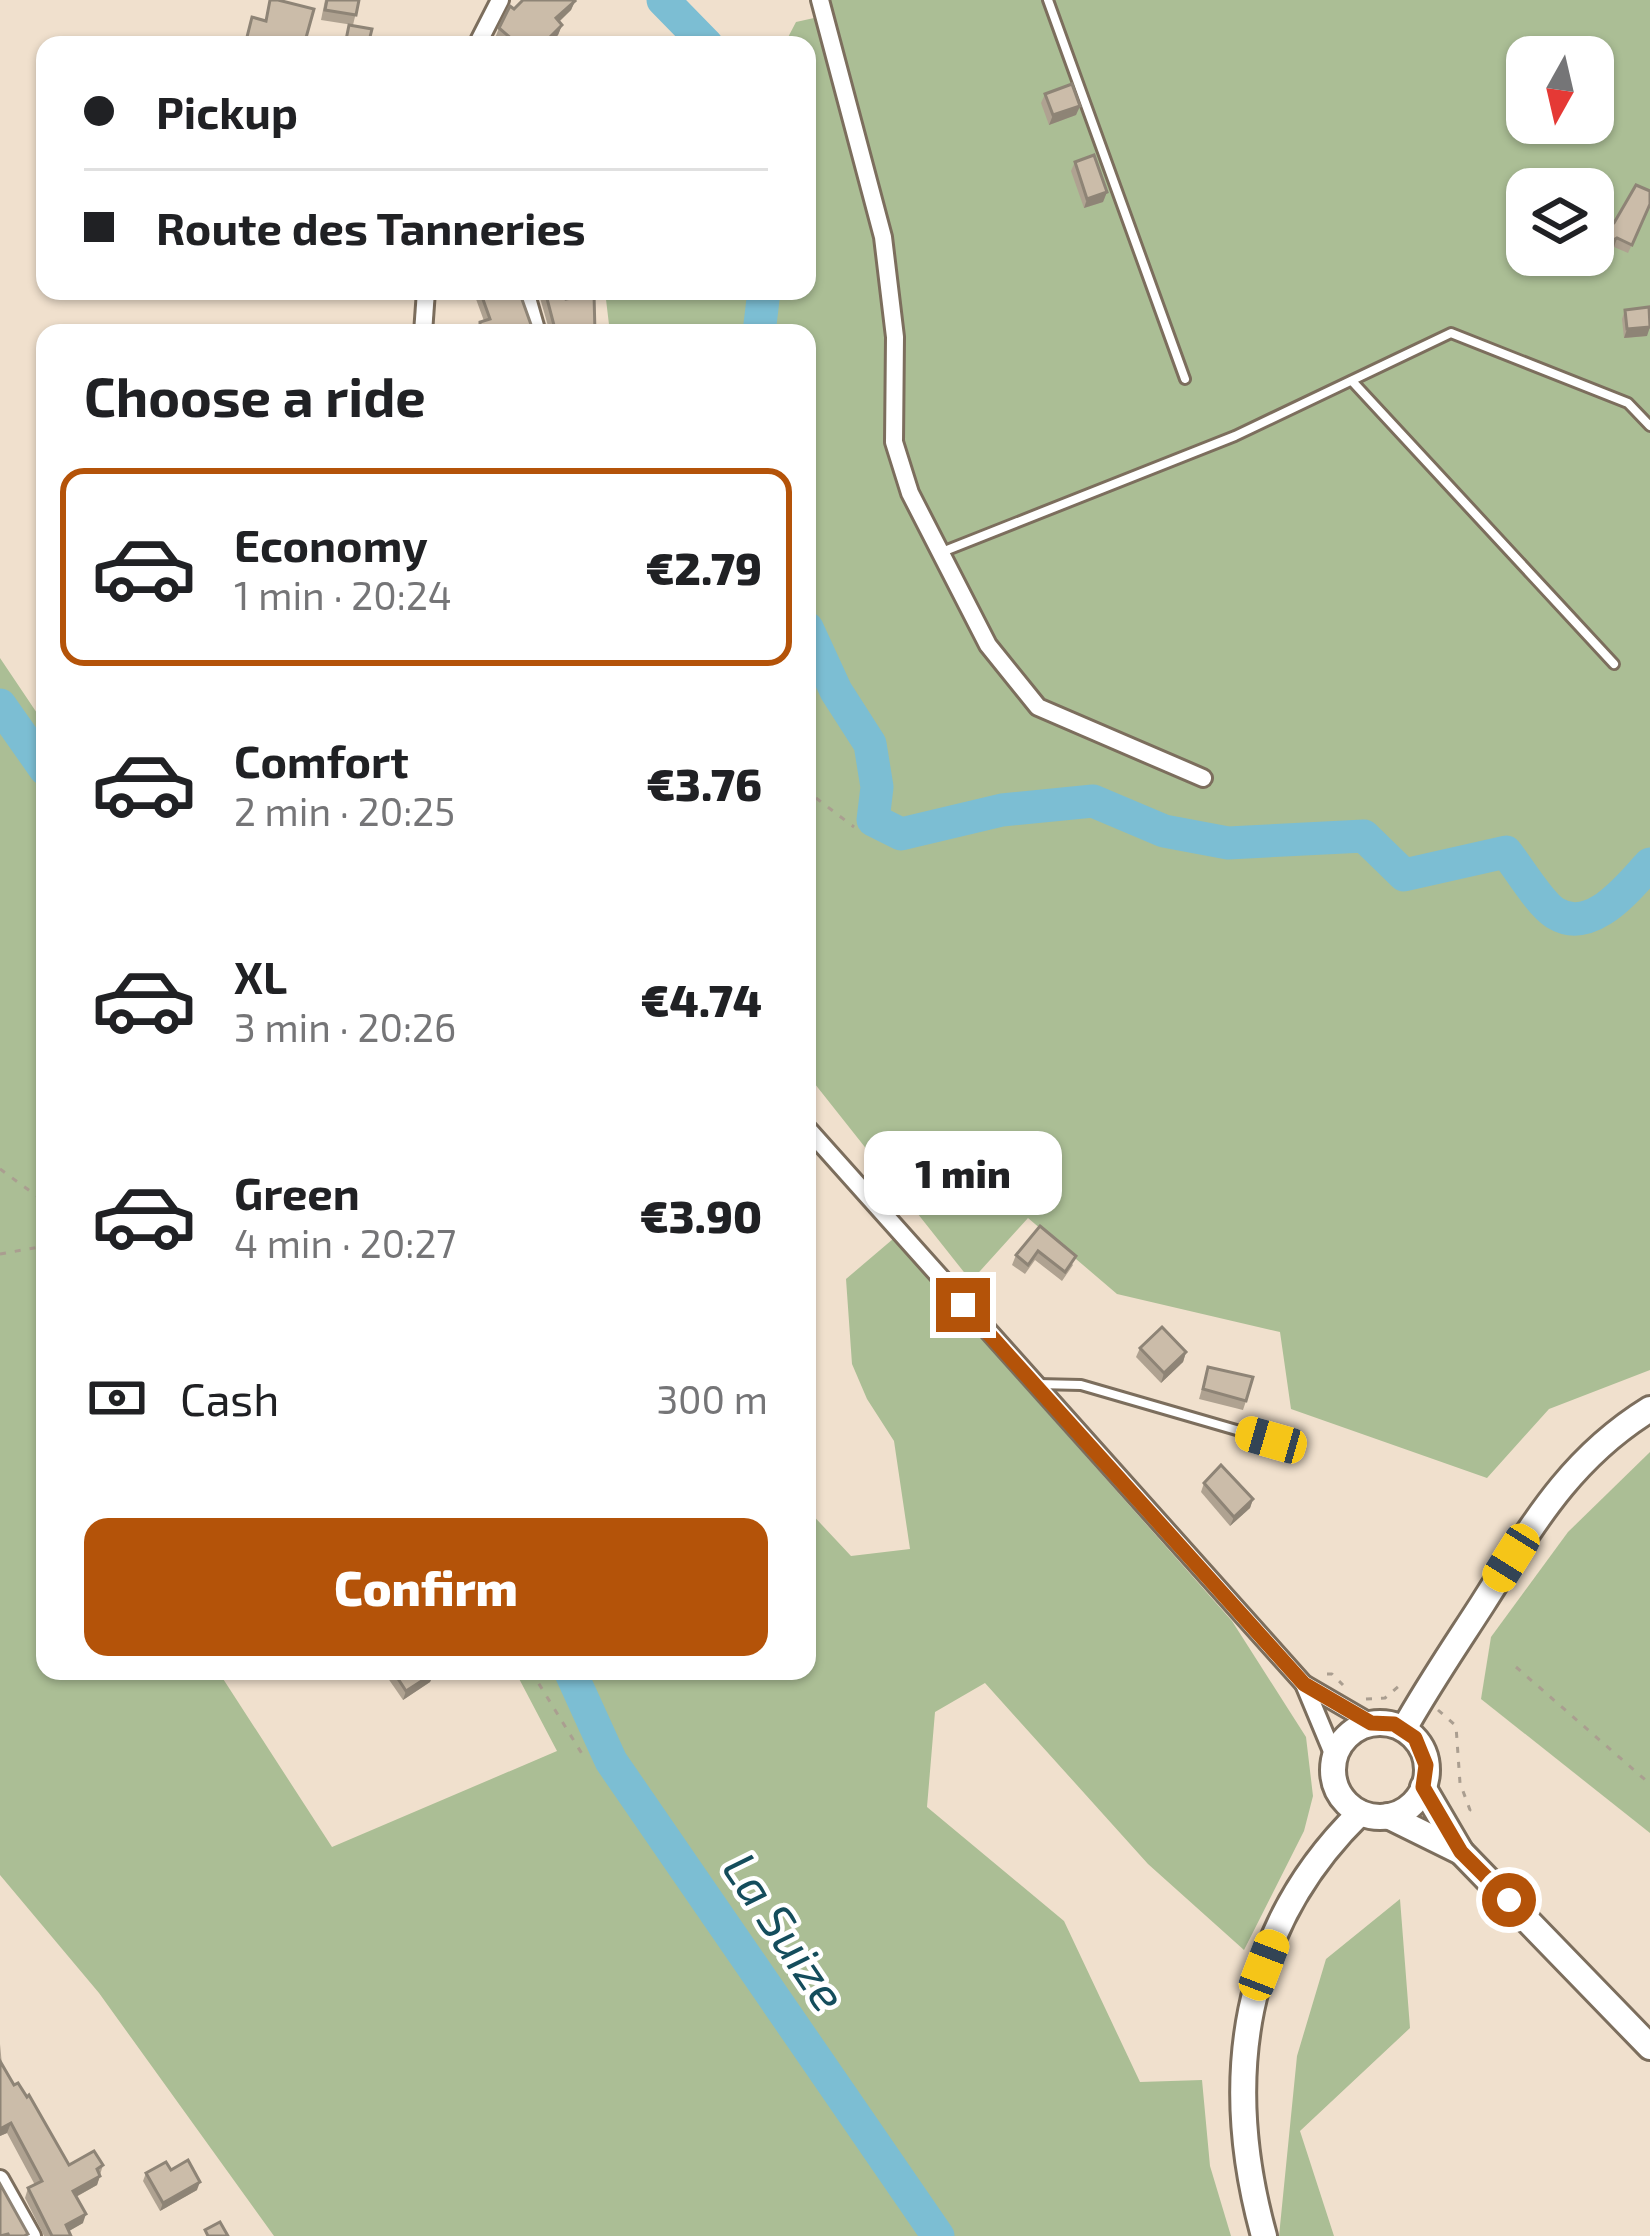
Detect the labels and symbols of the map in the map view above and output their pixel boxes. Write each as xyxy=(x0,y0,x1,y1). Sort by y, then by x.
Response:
north arrow xyxy=(1506,36,1614,144)
callout: 1 min xyxy=(864,1131,1062,1215)
route end xyxy=(936,1278,990,1332)
car xyxy=(1231,1413,1311,1467)
car xyxy=(1477,1518,1545,1598)
water label: La Suize xyxy=(712,1841,860,2021)
route start xyxy=(1482,1873,1536,1927)
car xyxy=(1234,1925,1294,2005)

